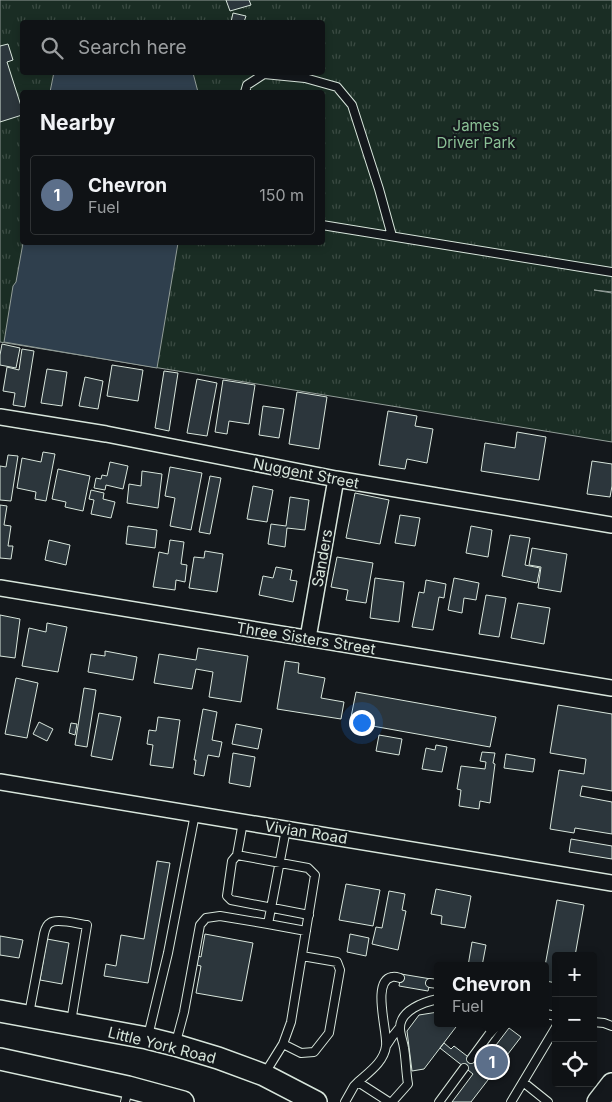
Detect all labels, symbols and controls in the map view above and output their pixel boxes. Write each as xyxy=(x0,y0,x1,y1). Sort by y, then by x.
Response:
search box xyxy=(20,20,325,75)
icon: search xyxy=(38,34,66,62)
text: Search here xyxy=(78,36,187,59)
text: Nearby xyxy=(40,110,115,135)
park label: James Driver Park xyxy=(436,116,516,152)
text: Chevron xyxy=(88,174,167,197)
text: 1 xyxy=(54,185,60,205)
text: 150 m xyxy=(259,185,304,205)
text: Fuel xyxy=(88,197,120,217)
street label: Nuggent Street xyxy=(251,453,361,493)
street label: Sanders xyxy=(308,528,336,588)
street label: Three Sisters Street xyxy=(235,618,377,658)
your location xyxy=(349,710,375,736)
street label: Vivian Road xyxy=(263,816,349,848)
map controls xyxy=(552,952,597,1087)
button: + xyxy=(552,952,597,997)
popup xyxy=(434,962,549,1027)
text: Chevron xyxy=(452,973,531,996)
text: Fuel xyxy=(452,996,484,1016)
button: − xyxy=(552,997,597,1042)
street label: Little York Road xyxy=(106,1022,218,1068)
button: locate xyxy=(552,1042,597,1087)
pin: 1 xyxy=(476,1043,508,1081)

